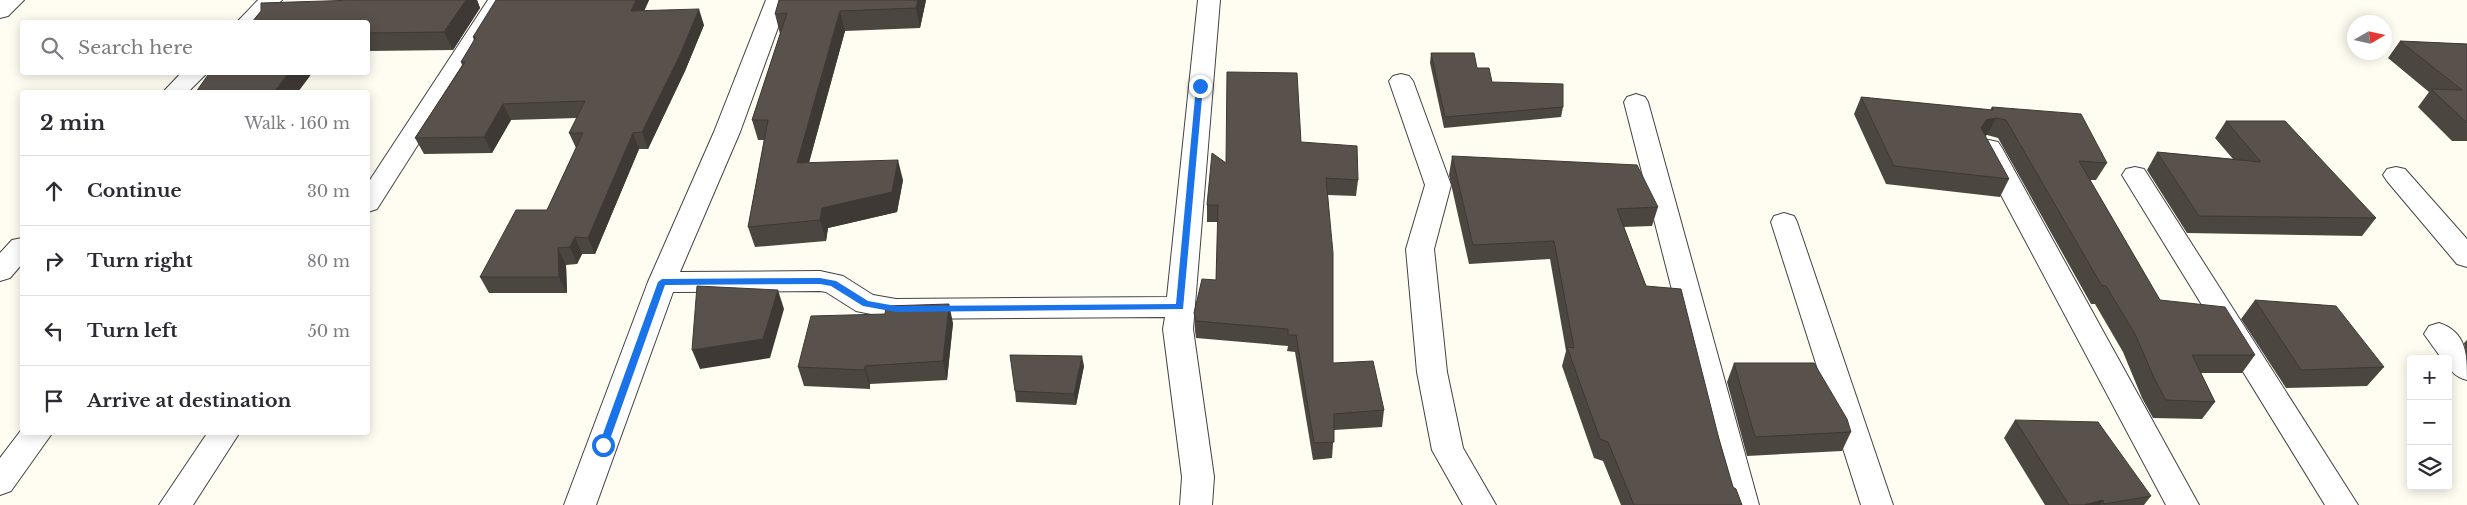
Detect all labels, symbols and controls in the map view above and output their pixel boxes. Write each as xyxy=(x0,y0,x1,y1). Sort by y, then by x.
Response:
north arrow xyxy=(2347,15,2392,60)
search box xyxy=(20,20,370,75)
icon: search xyxy=(38,34,66,62)
text: Search here xyxy=(78,36,193,59)
route end xyxy=(1189,75,1212,98)
text: 2 min xyxy=(40,110,105,136)
text: Walk · 160 m xyxy=(245,113,350,133)
icon: ahead xyxy=(40,177,68,205)
text: Continue xyxy=(87,179,182,202)
text: 30 m xyxy=(307,181,350,201)
icon: right xyxy=(40,247,68,275)
text: Turn right xyxy=(87,249,193,272)
text: 80 m xyxy=(307,251,350,271)
icon: left xyxy=(40,317,68,345)
text: Turn left xyxy=(87,319,178,342)
text: 50 m xyxy=(308,321,350,341)
map controls xyxy=(2407,355,2452,490)
button: + xyxy=(2407,355,2452,400)
icon: arrive xyxy=(40,387,68,415)
text: Arrive at destination xyxy=(87,389,291,412)
button: − xyxy=(2407,400,2452,445)
route start xyxy=(592,434,615,457)
button: layers xyxy=(2407,445,2452,490)

